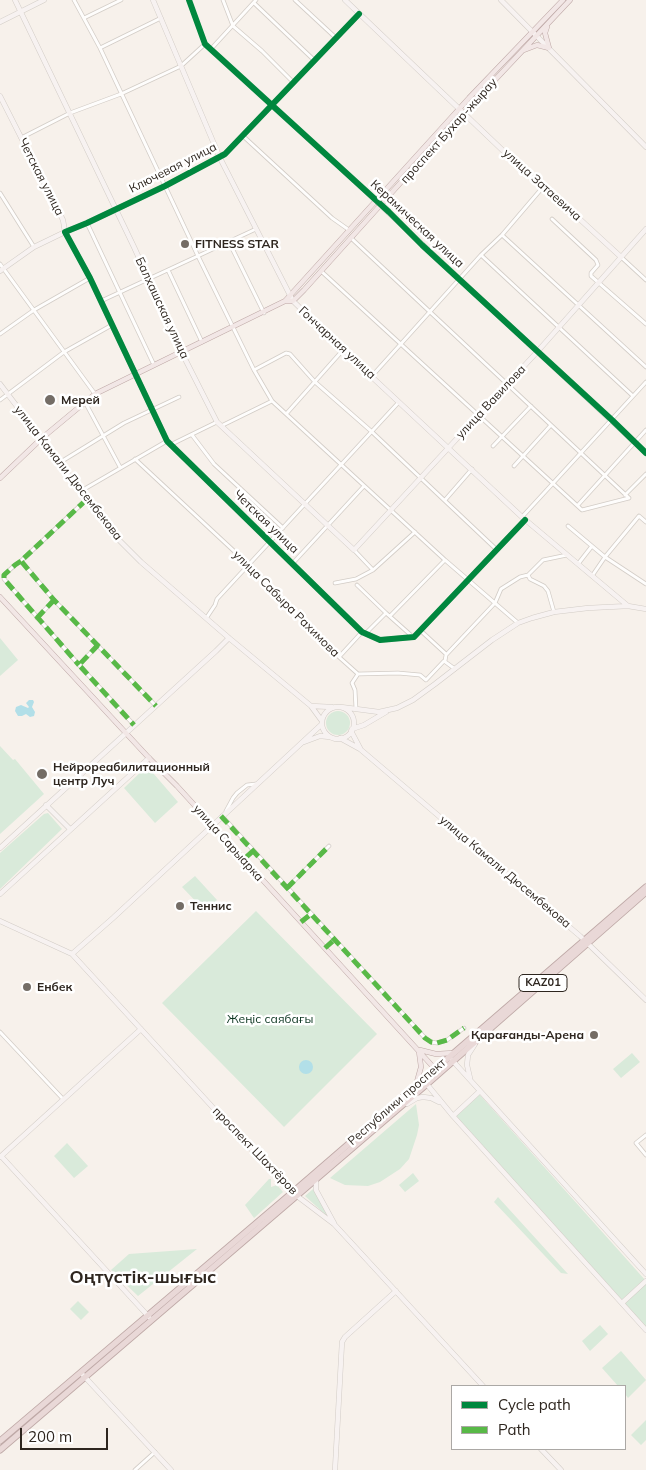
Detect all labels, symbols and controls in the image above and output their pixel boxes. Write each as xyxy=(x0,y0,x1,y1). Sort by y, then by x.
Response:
street label: проспект Бухар-жырау xyxy=(398,75,500,187)
street label: Четская улица xyxy=(15,136,67,218)
street label: Ключевая улица xyxy=(127,140,219,196)
street label: улица Затаевича xyxy=(500,146,584,224)
street label: Керамическая улица xyxy=(367,177,467,271)
place label: FITNESS STAR xyxy=(195,237,279,251)
marker: FITNESS STAR xyxy=(179,238,191,250)
street label: Балхашская улица xyxy=(132,255,192,361)
street label: Гончарная улица xyxy=(296,304,378,382)
street label: улица Вавилова xyxy=(453,362,529,442)
marker: Мерей xyxy=(43,393,57,407)
place label: Мерей xyxy=(61,393,100,407)
street label: улица Камали Дюсембекова xyxy=(11,403,125,543)
street label: Четская улица xyxy=(230,487,302,557)
street label: улица Сабыра Рахимова xyxy=(230,548,342,660)
place label: Нейрореабилитационный центр Луч xyxy=(53,760,210,788)
marker: Нейрореабилитационный центр Луч xyxy=(35,767,49,781)
street label: улица Сарыарка xyxy=(190,802,266,884)
street label: улица Камали Дюсембекова xyxy=(436,813,574,931)
place label: Теннис xyxy=(190,899,232,913)
marker: Теннис xyxy=(174,900,186,912)
road number: KАZ01 xyxy=(519,974,567,991)
place label: Енбек xyxy=(37,980,72,994)
marker: Енбек xyxy=(21,981,33,993)
park label: Жеңіс саябағы xyxy=(227,1012,313,1026)
place label: Қарағанды-Арена xyxy=(471,1028,584,1042)
marker: Қарағанды-Арена xyxy=(588,1029,600,1041)
street label: Республики проспект xyxy=(345,1056,449,1148)
street label: проспект Шахтёров xyxy=(209,1104,301,1198)
district label: Оңтүстік-шығыс xyxy=(70,1267,216,1289)
legend xyxy=(451,1385,626,1450)
text: Cycle path xyxy=(498,1395,571,1414)
scale bar xyxy=(22,1418,110,1450)
text: Path xyxy=(498,1420,530,1439)
text: 200 m xyxy=(28,1427,72,1446)

